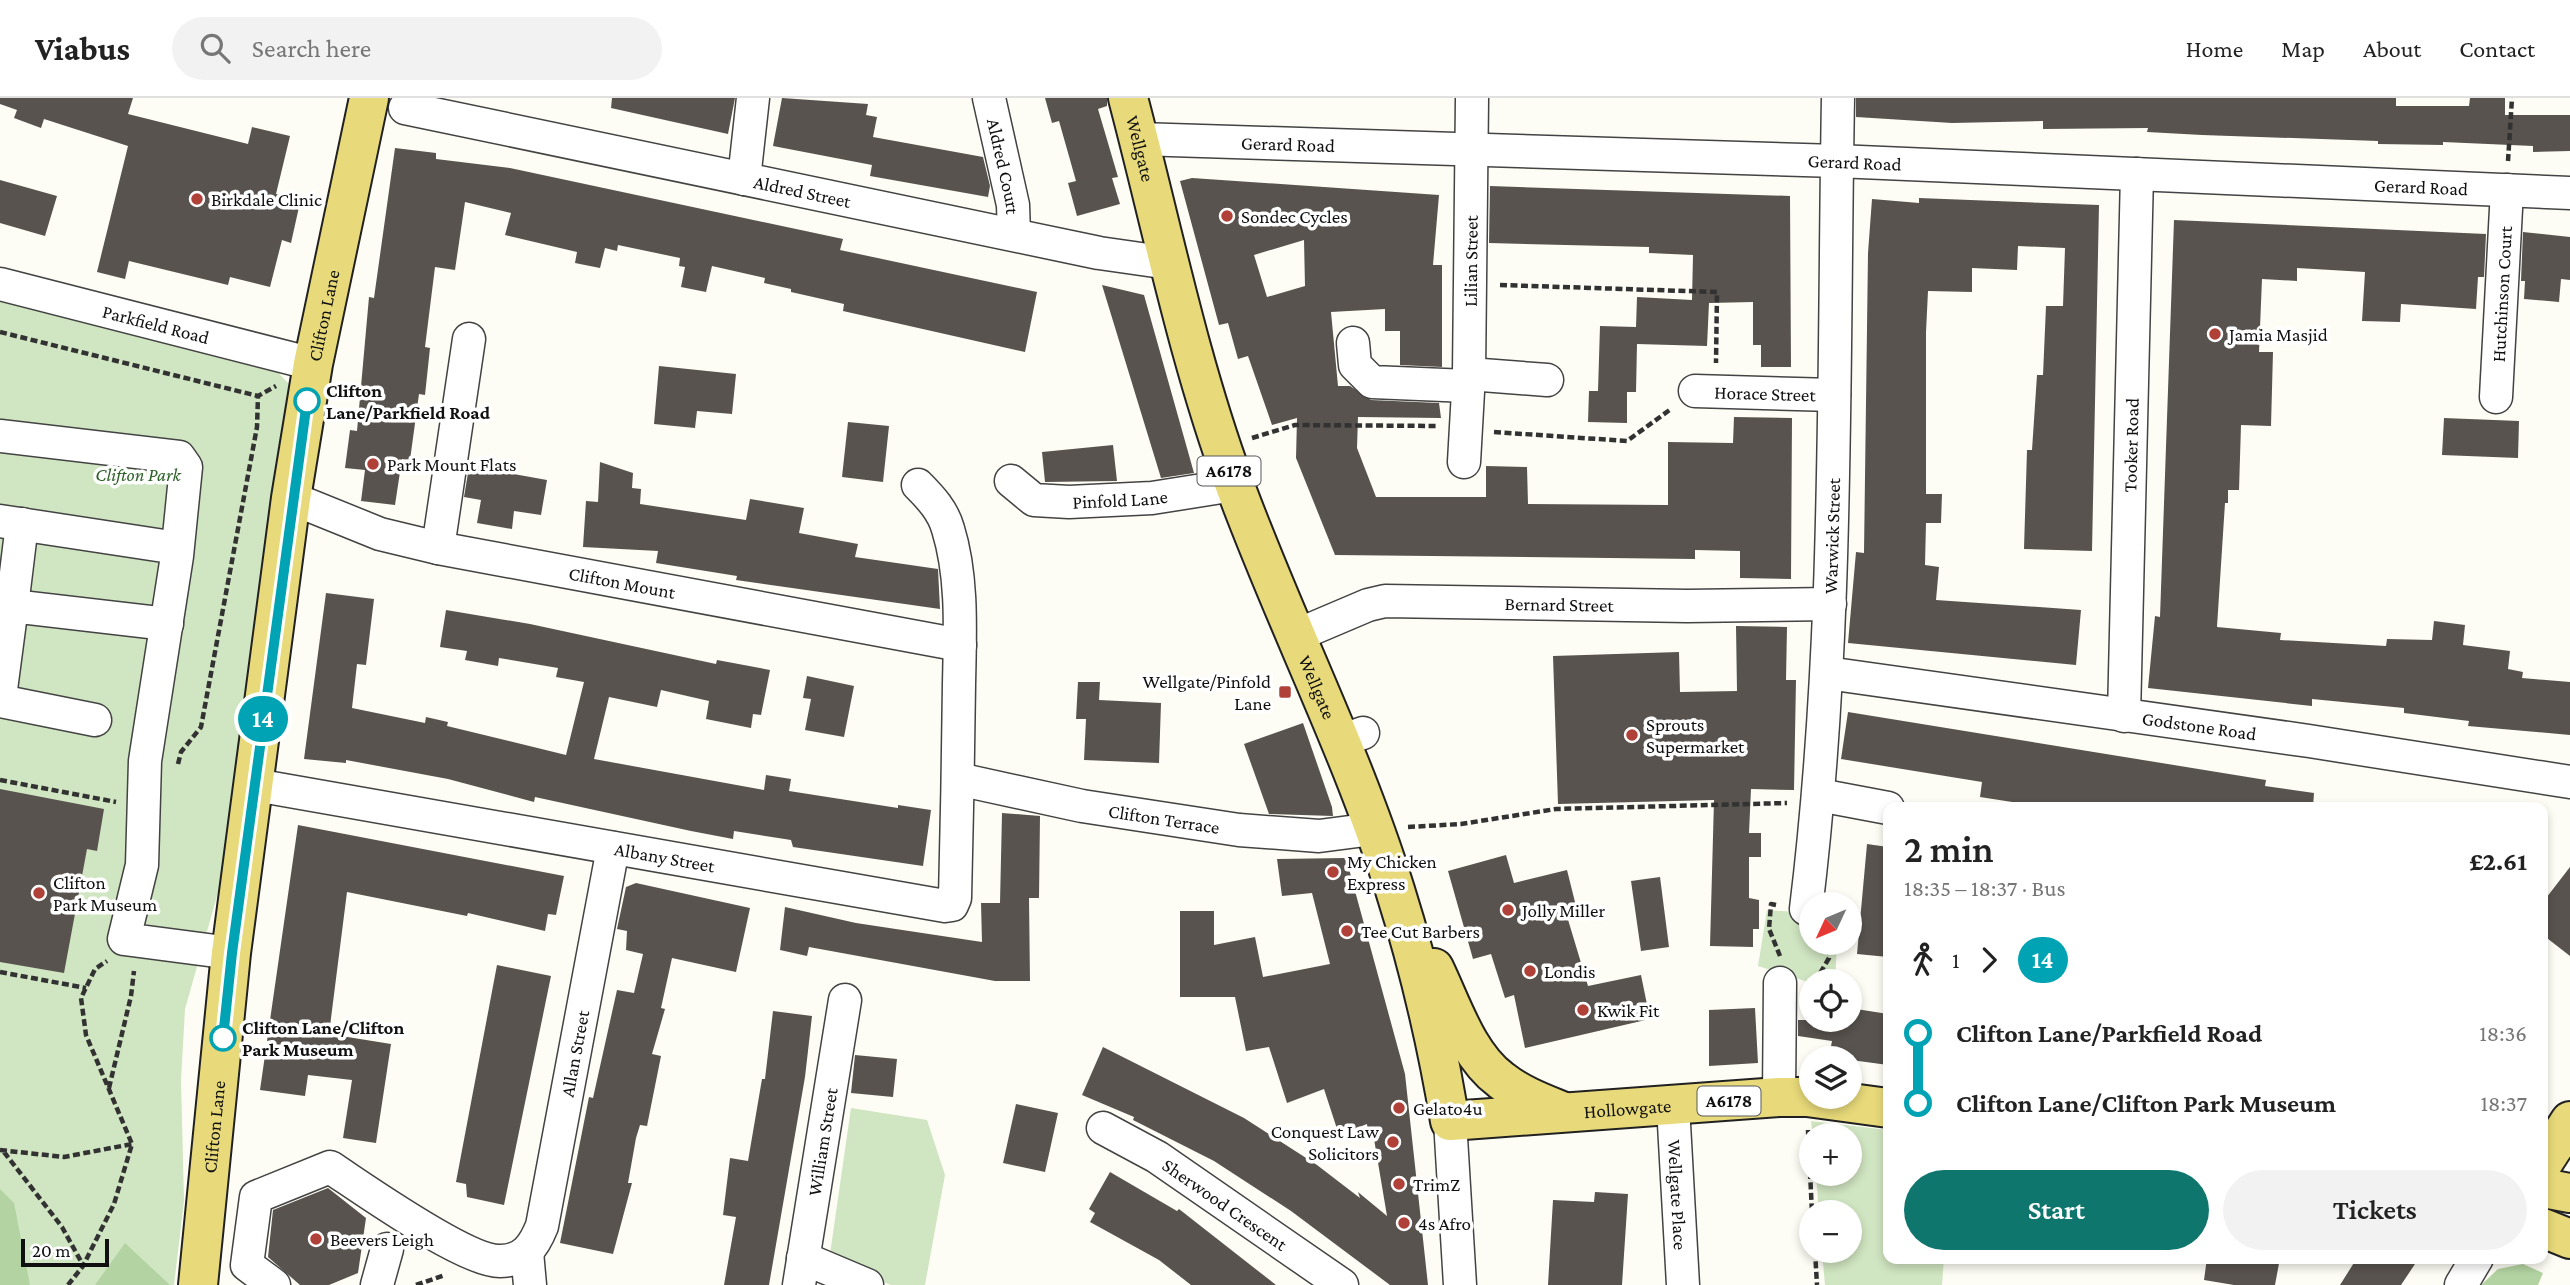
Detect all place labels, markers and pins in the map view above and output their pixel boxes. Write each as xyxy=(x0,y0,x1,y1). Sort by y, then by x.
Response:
place label: Birkdale Clinic xyxy=(211,189,322,210)
marker: Birkdale Clinic xyxy=(189,191,205,207)
place label: Sondec Cycles xyxy=(1241,206,1348,227)
marker: Sondec Cycles xyxy=(1219,208,1235,224)
place label: Jamia Masjid xyxy=(2227,324,2328,346)
marker: Jamia Masjid xyxy=(2207,326,2223,342)
place label: Clifton Lane/Parkfield Road xyxy=(326,380,491,423)
marker: Clifton Lane/Parkfield Road xyxy=(294,388,320,414)
place label: Park Mount Flats xyxy=(387,454,516,475)
marker: Park Mount Flats xyxy=(365,456,381,472)
place label: Wellgate/Pinfold Lane xyxy=(1143,671,1271,714)
marker: Wellgate/Pinfold Lane xyxy=(1277,684,1293,700)
place label: Sprouts Supermarket xyxy=(1646,714,1745,757)
marker: Sprouts Supermarket xyxy=(1624,727,1640,743)
place label: My Chicken Express xyxy=(1347,851,1437,894)
marker: My Chicken Express xyxy=(1325,864,1341,880)
place label: Clifton Park Museum xyxy=(53,872,157,915)
marker: Clifton Park Museum xyxy=(31,885,47,901)
place label: Jolly Miller xyxy=(1520,900,1605,921)
marker: Jolly Miller xyxy=(1500,902,1516,918)
place label: Tee Cut Barbers xyxy=(1361,921,1480,942)
marker: Tee Cut Barbers xyxy=(1339,923,1355,939)
place label: Londis xyxy=(1544,961,1596,982)
marker: Londis xyxy=(1522,963,1538,979)
place label: Kwik Fit xyxy=(1597,1000,1660,1021)
marker: Kwik Fit xyxy=(1575,1002,1591,1018)
place label: Clifton Lane/Clifton Park Museum xyxy=(242,1017,404,1060)
marker: Clifton Lane/Clifton Park Museum xyxy=(210,1025,236,1051)
place label: Gelato4u xyxy=(1413,1098,1483,1119)
marker: Gelato4u xyxy=(1391,1100,1407,1116)
place label: Conquest Law Solicitors xyxy=(1271,1121,1379,1164)
marker: Conquest Law Solicitors xyxy=(1385,1134,1401,1150)
place label: TrimZ xyxy=(1413,1174,1460,1195)
marker: TrimZ xyxy=(1391,1176,1407,1192)
place label: 4s Afro xyxy=(1418,1213,1471,1234)
marker: 4s Afro xyxy=(1396,1215,1412,1231)
place label: Beevers Leigh xyxy=(330,1229,434,1250)
marker: Beevers Leigh xyxy=(308,1231,324,1247)

